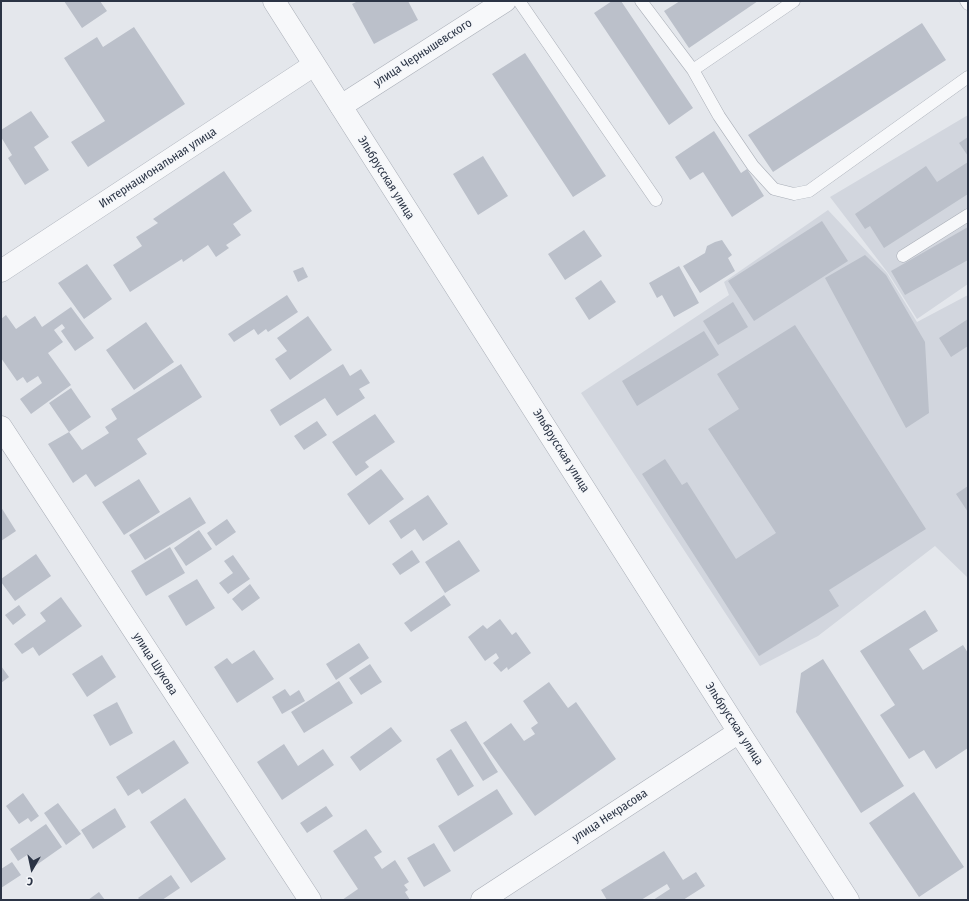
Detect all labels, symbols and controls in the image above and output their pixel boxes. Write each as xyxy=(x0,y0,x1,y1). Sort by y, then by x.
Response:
street label: улица Чернышевского xyxy=(371,16,475,90)
street label: Интернациональная улица xyxy=(97,125,219,211)
street label: Эльбрусская улица xyxy=(355,134,417,222)
street label: Эльбрусская улица xyxy=(530,407,592,495)
street label: улица Шукова xyxy=(129,630,181,698)
street label: Эльбрусская улица xyxy=(702,680,766,768)
street label: улица Некрасова xyxy=(570,786,650,846)
north arrow xyxy=(12,849,52,889)
text: С xyxy=(26,874,34,888)

